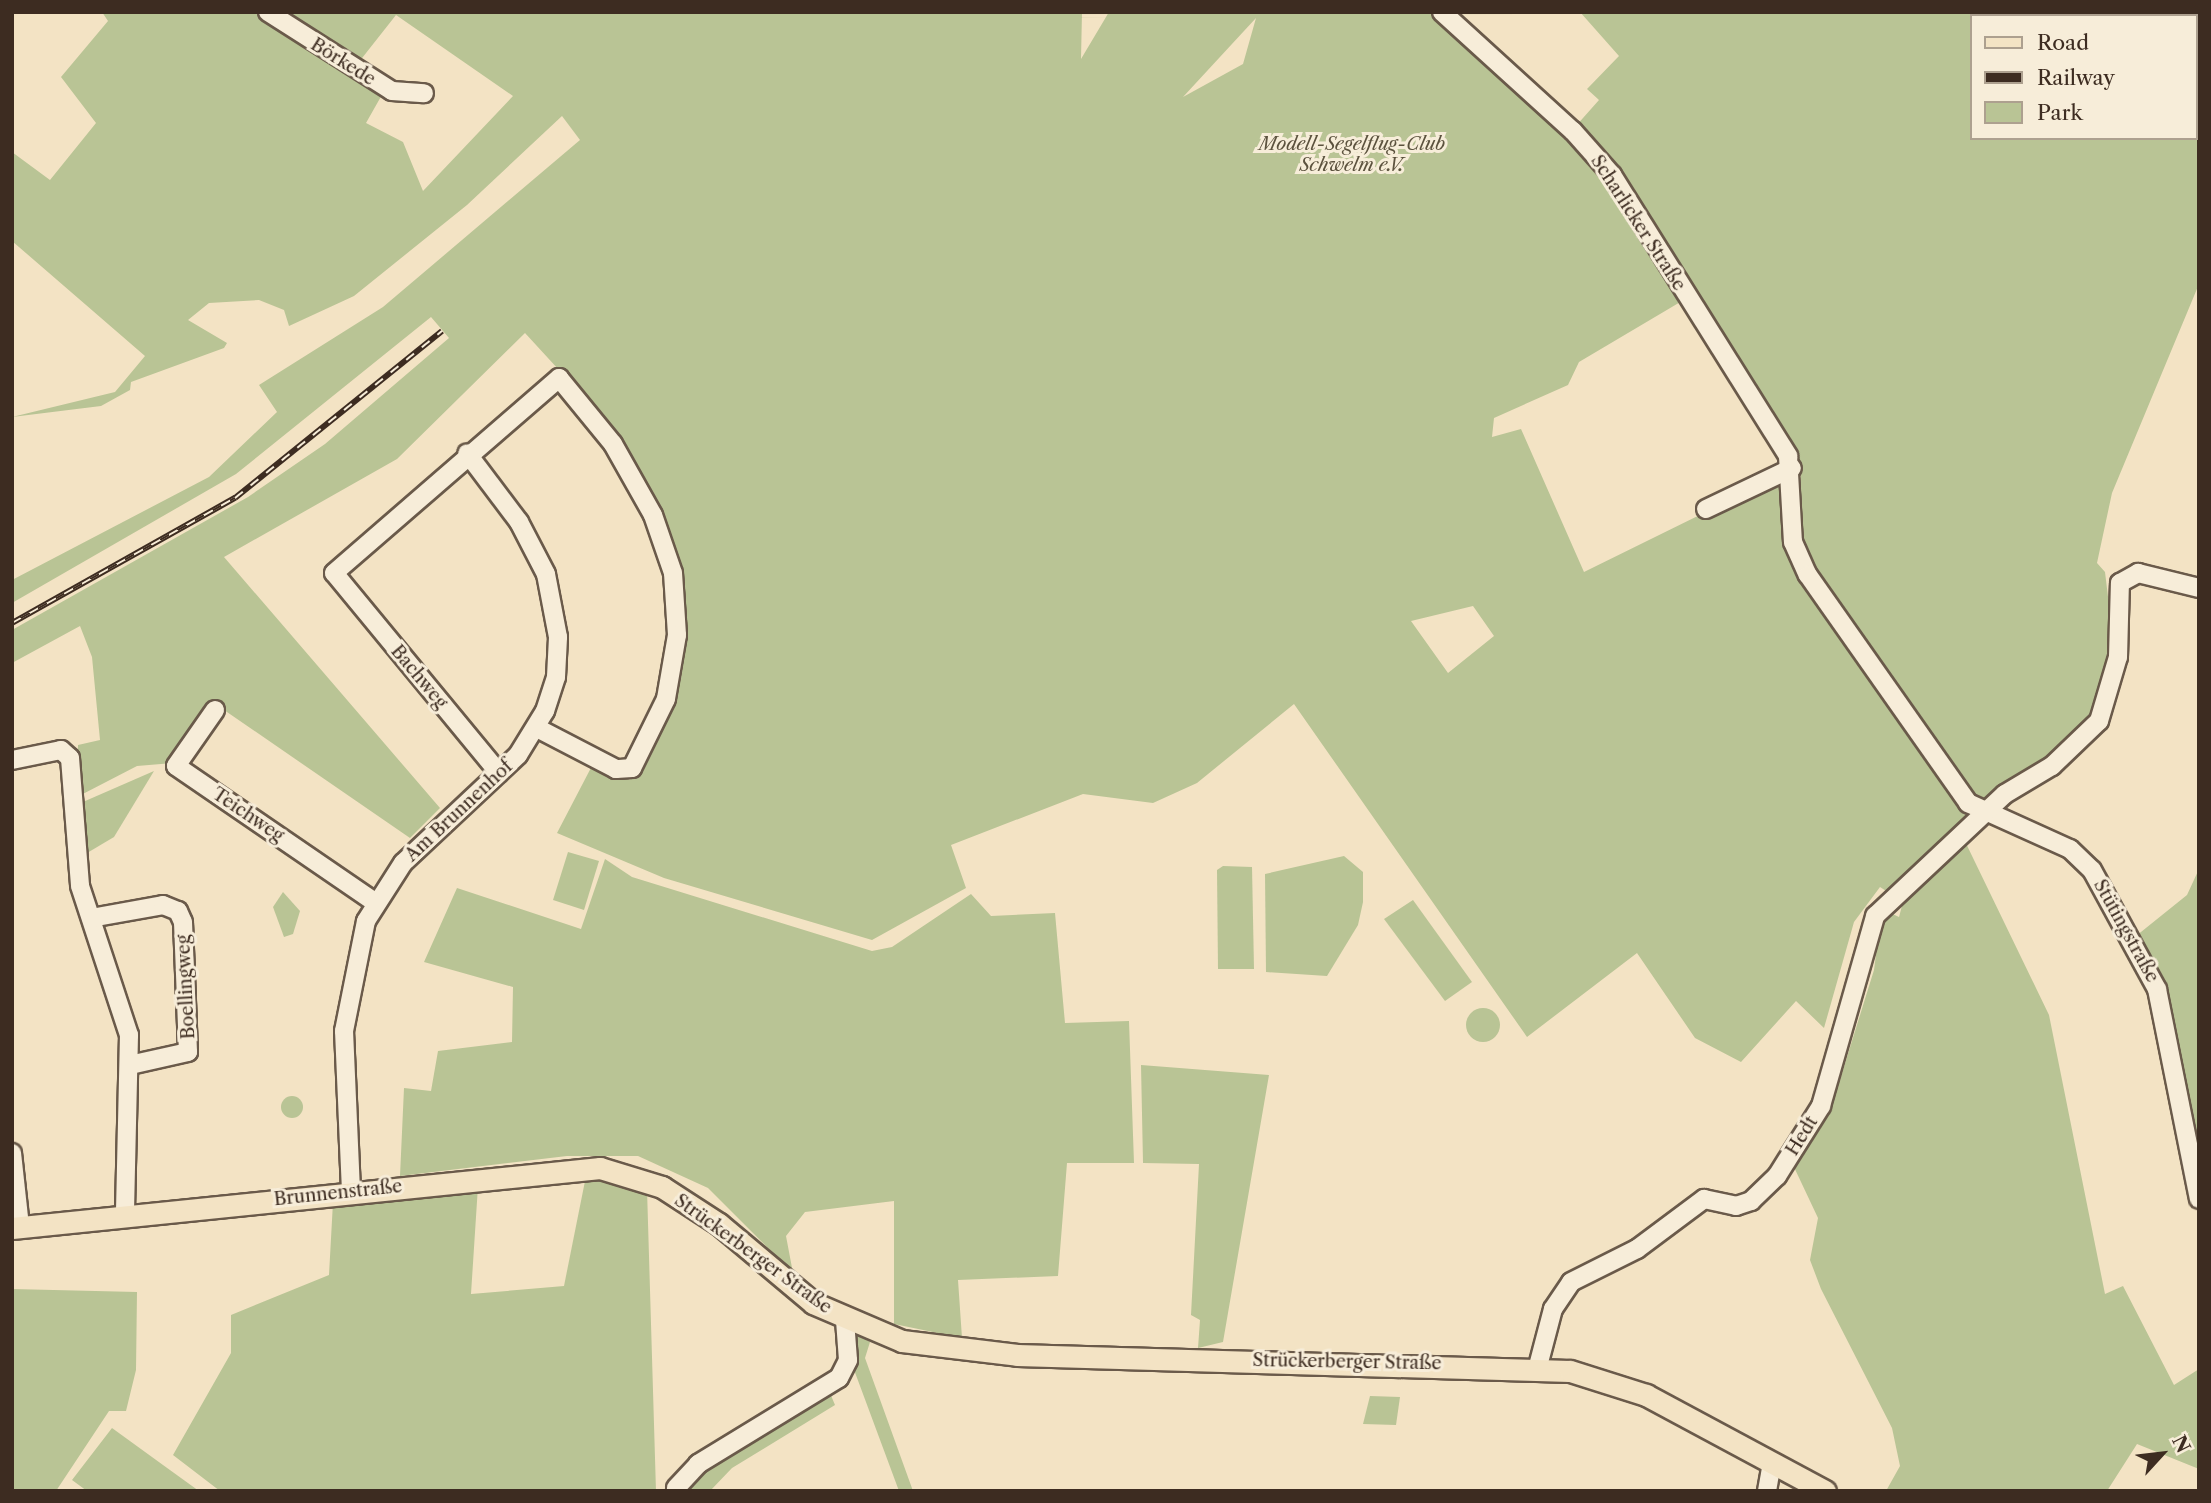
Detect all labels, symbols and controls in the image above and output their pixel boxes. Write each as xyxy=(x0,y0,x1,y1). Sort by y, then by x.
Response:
legend xyxy=(1969,14,2197,140)
text: Road xyxy=(2037,30,2089,55)
street label: Börkede xyxy=(307,34,379,90)
text: Railway xyxy=(2037,65,2115,90)
text: Park xyxy=(2037,100,2083,125)
park label: Modell-Segelflug-Club Schwelm e.V. xyxy=(1259,134,1445,176)
street label: Scharlicker Straße xyxy=(1586,151,1690,295)
street label: Bachweg xyxy=(386,641,452,713)
street label: Am Brunnenhof xyxy=(401,756,517,866)
street label: Teichweg xyxy=(208,783,288,847)
street label: Stütingstraße xyxy=(2089,876,2163,986)
street label: Boellingweg xyxy=(172,934,200,1040)
street label: Hedt xyxy=(1782,1112,1822,1160)
street label: Brunnenstraße xyxy=(273,1176,403,1210)
street label: Strückerberger Straße xyxy=(670,1190,836,1318)
street label: Strückerberger Straße xyxy=(1252,1350,1442,1374)
north arrow xyxy=(2127,1419,2197,1489)
text: N xyxy=(2167,1432,2195,1457)

